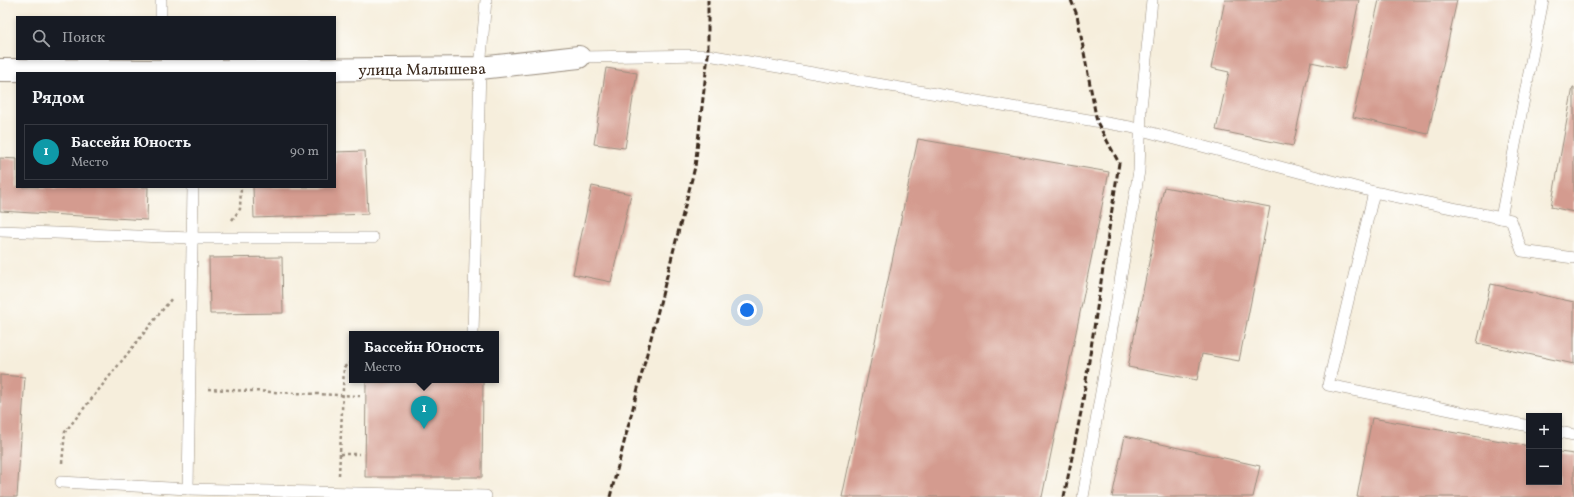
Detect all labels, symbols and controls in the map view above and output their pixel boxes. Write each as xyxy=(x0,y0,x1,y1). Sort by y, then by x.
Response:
search box xyxy=(16,16,336,60)
icon: search xyxy=(30,27,52,49)
text: Поиск xyxy=(62,28,105,49)
street label: улица Малышева xyxy=(358,58,487,82)
text: Рядом xyxy=(32,87,85,110)
text: Бассейн Юность xyxy=(71,133,191,154)
text: 1 xyxy=(43,143,49,161)
text: 90 m xyxy=(290,143,319,161)
text: Место xyxy=(71,154,108,172)
your location xyxy=(737,300,757,320)
popup xyxy=(349,331,499,383)
text: Бассейн Юность xyxy=(364,338,484,359)
text: Место xyxy=(364,359,401,377)
pin: 1 xyxy=(411,396,437,429)
map controls xyxy=(1526,413,1562,485)
button: + xyxy=(1526,413,1562,449)
button: − xyxy=(1526,449,1562,485)

